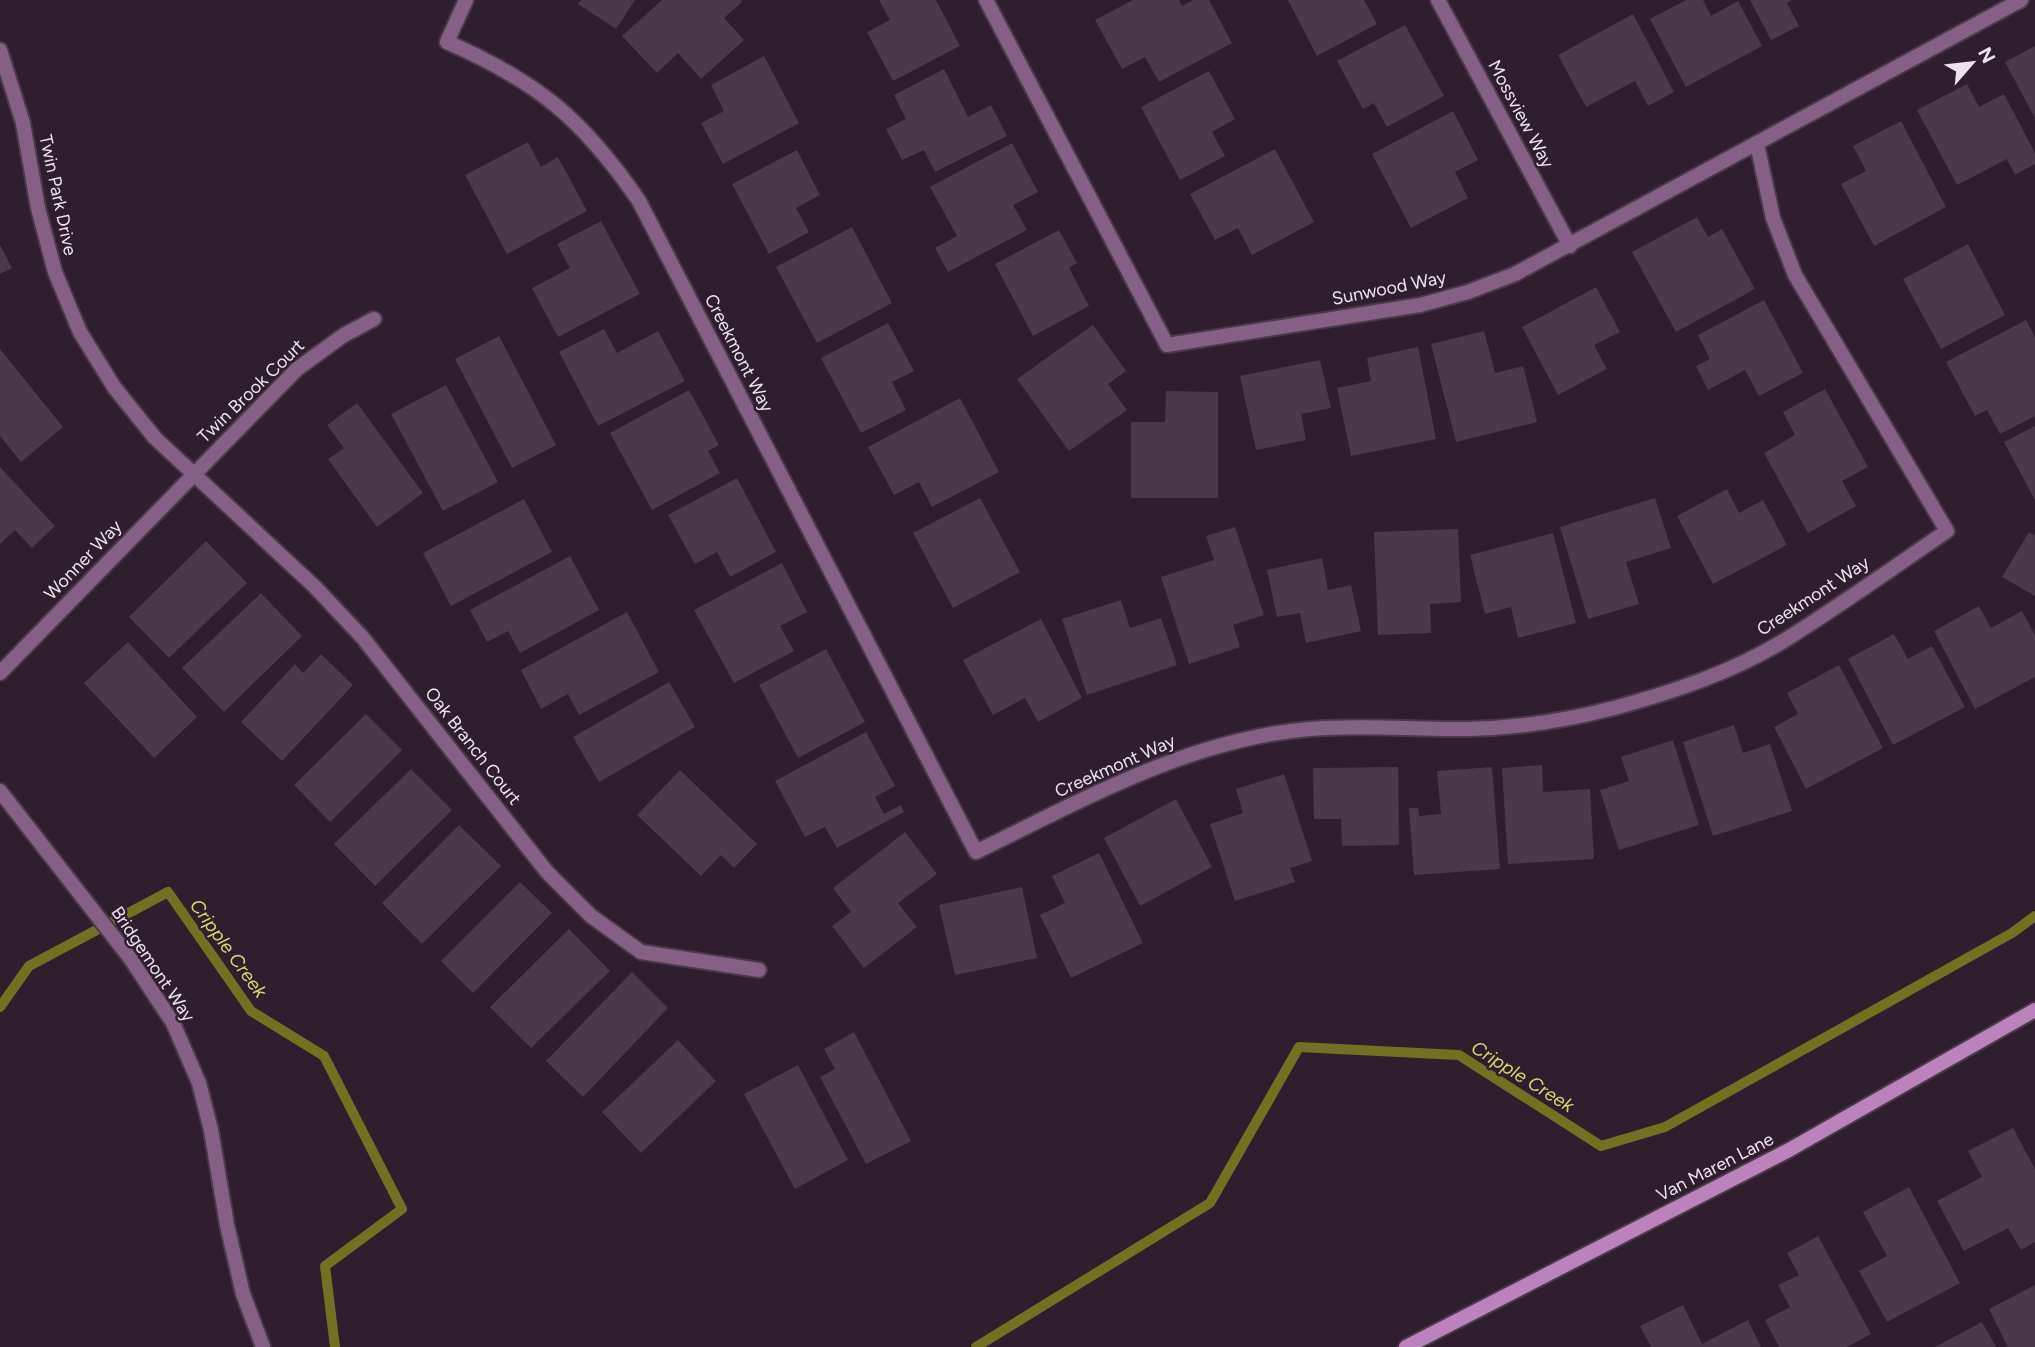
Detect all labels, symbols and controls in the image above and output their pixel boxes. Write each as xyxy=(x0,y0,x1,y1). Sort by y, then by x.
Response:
north arrow xyxy=(1937,28,2007,98)
text: N xyxy=(1973,43,2000,67)
street label: Mossview Way xyxy=(1483,56,1559,172)
street label: Twin Park Drive xyxy=(34,133,82,258)
street label: Sunwood Way xyxy=(1330,266,1448,310)
street label: Creekmont Way xyxy=(700,290,778,416)
street label: Twin Brook Court xyxy=(193,334,309,448)
street label: Wonner Way xyxy=(39,515,127,605)
street label: Creekmont Way xyxy=(1753,551,1874,641)
street label: Oak Branch Court xyxy=(420,683,526,809)
street label: Creekmont Way xyxy=(1051,729,1179,802)
water label: Cripple Creek xyxy=(185,894,273,1003)
street label: Bridgemont Way xyxy=(106,902,200,1026)
water label: Cripple Creek xyxy=(1467,1036,1579,1117)
street label: Van Maren Lane xyxy=(1653,1128,1777,1206)

